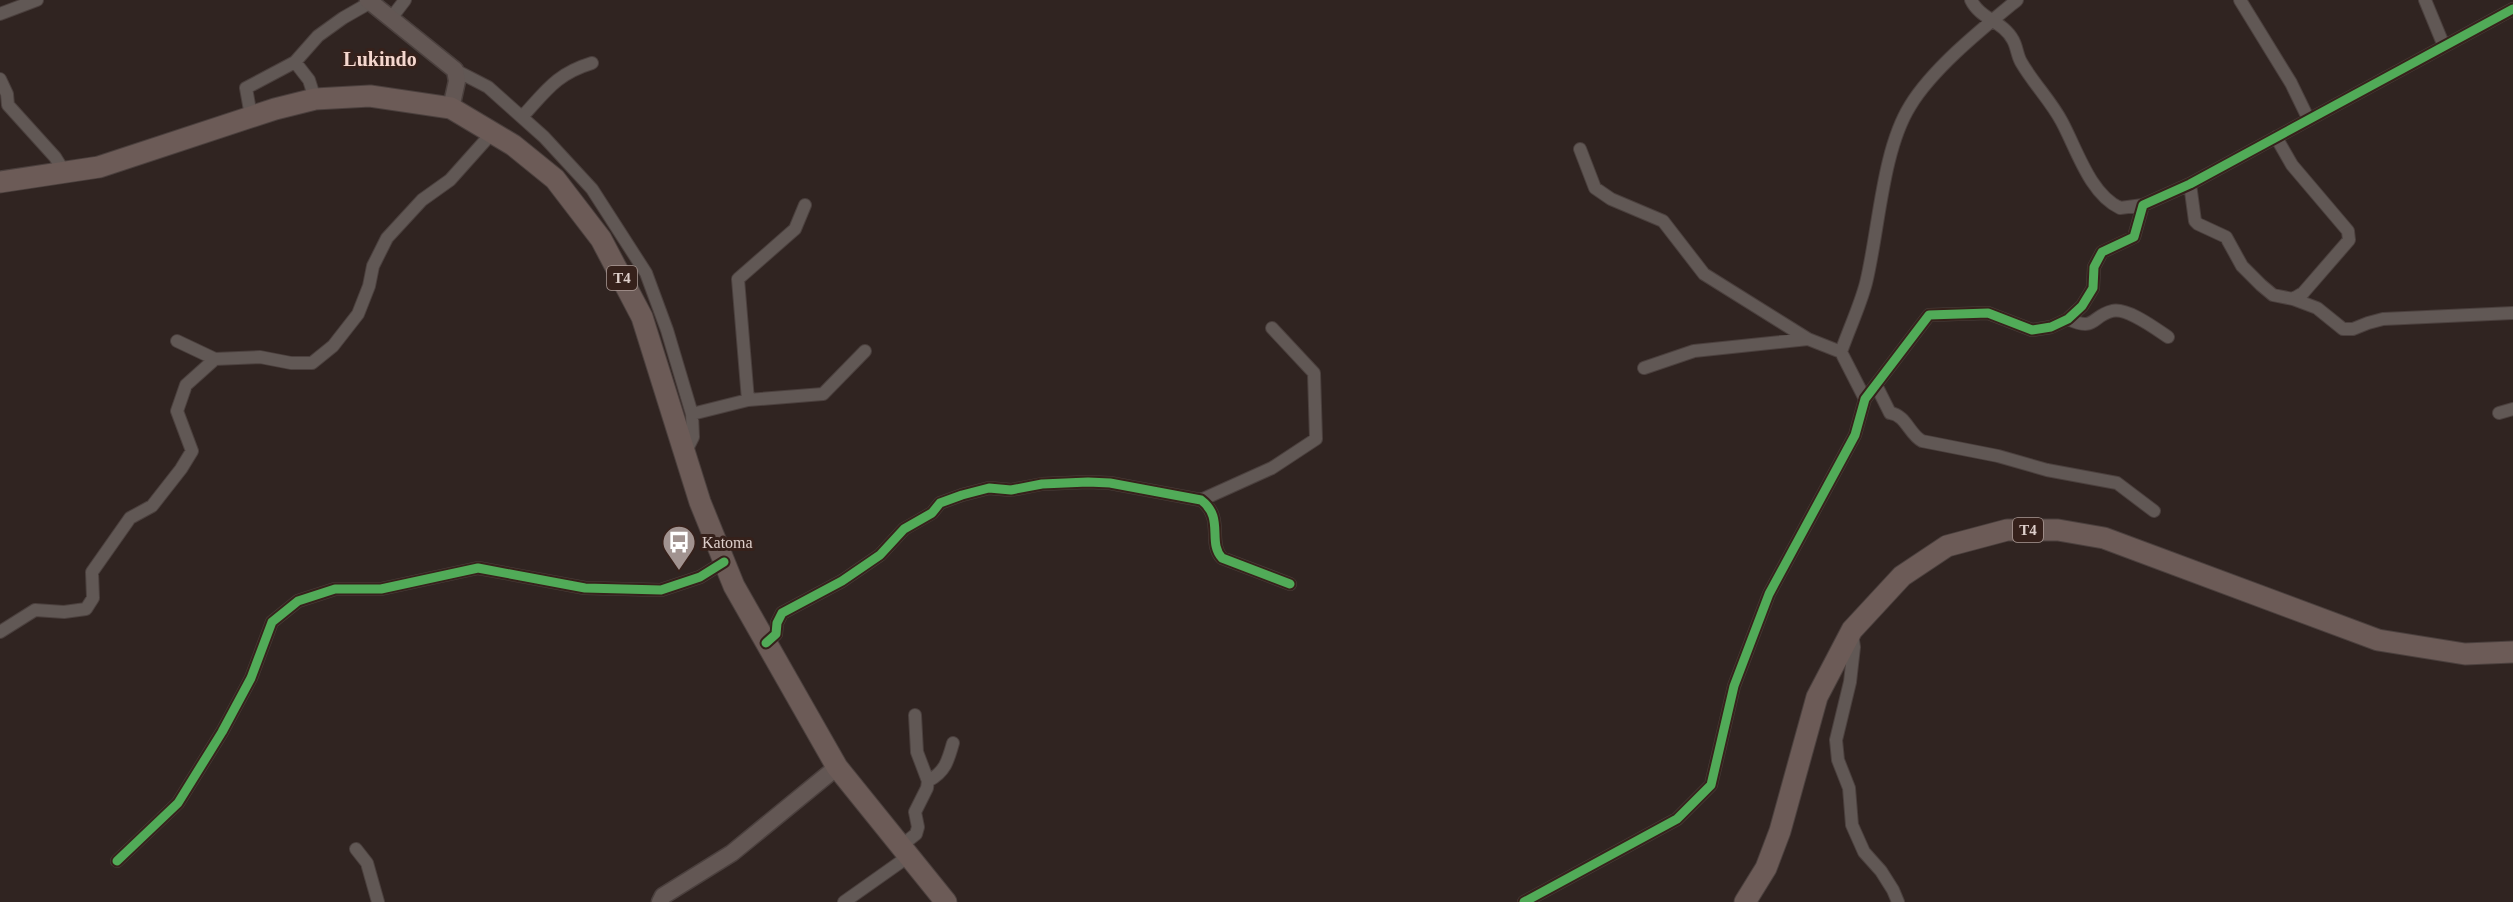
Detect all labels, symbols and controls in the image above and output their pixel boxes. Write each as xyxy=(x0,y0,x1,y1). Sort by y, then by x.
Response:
district label: Lukindo xyxy=(343,48,417,70)
road number: T4 xyxy=(607,266,637,290)
road number: T4 xyxy=(2013,518,2043,542)
bus stop icon: Katoma xyxy=(661,524,697,571)
place label: Katoma xyxy=(702,534,753,551)

